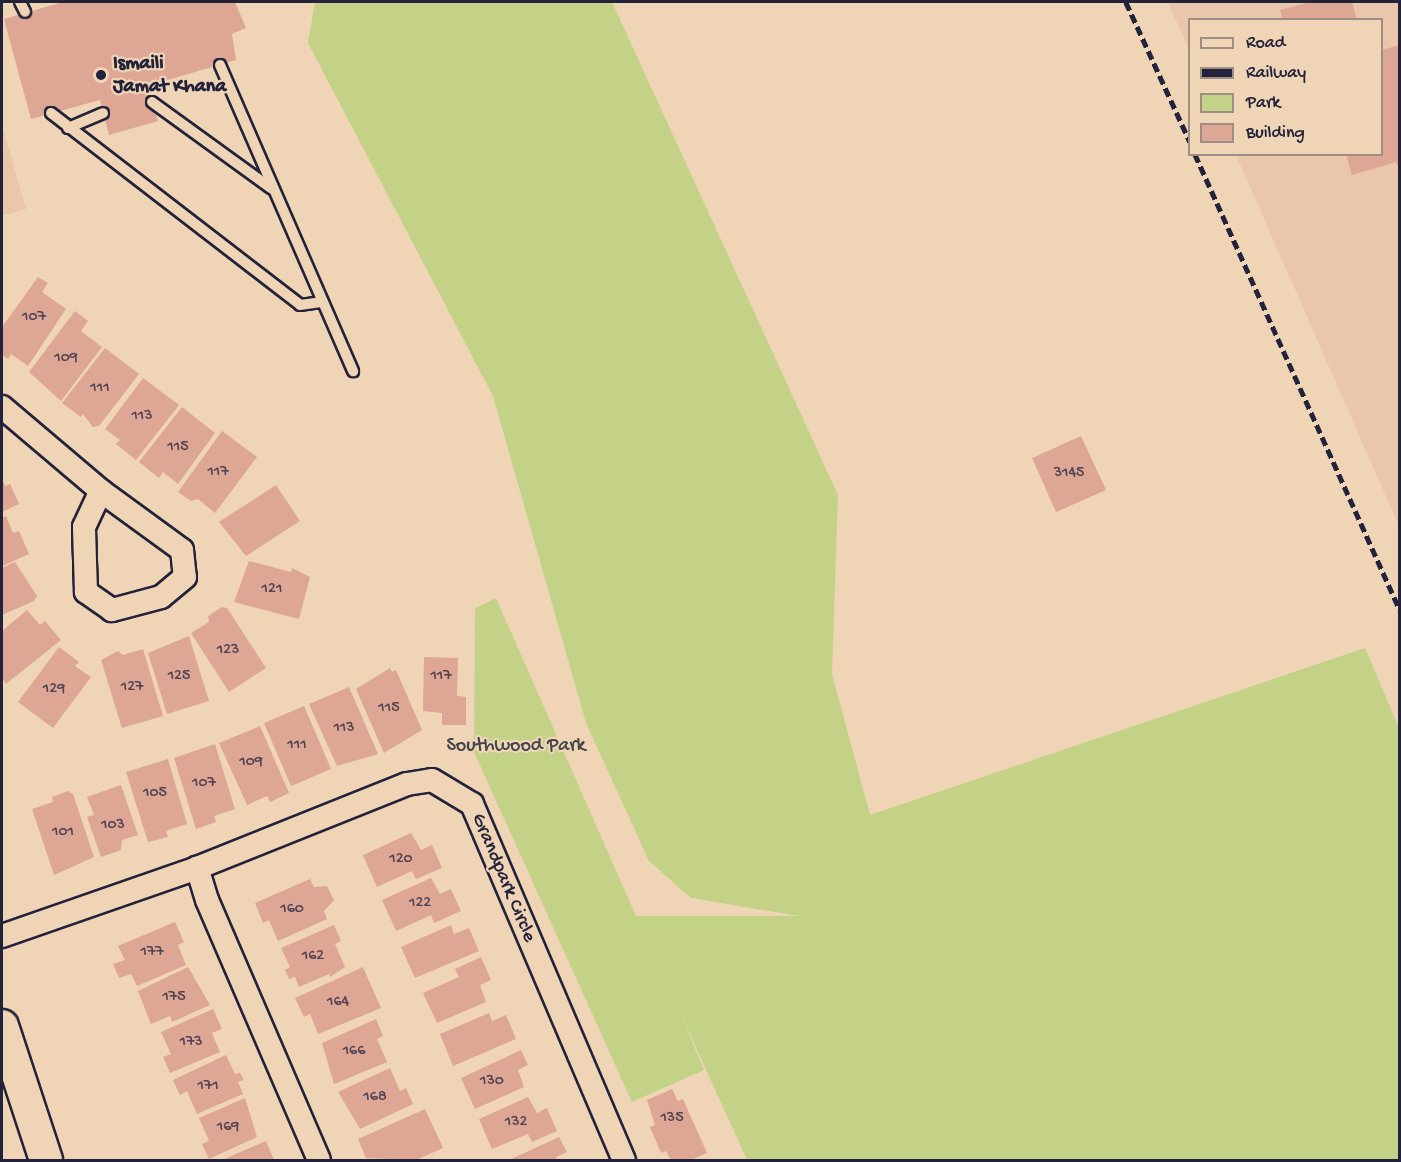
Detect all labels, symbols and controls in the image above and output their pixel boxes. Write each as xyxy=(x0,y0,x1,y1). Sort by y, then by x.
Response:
legend xyxy=(1188,18,1383,156)
text: Road xyxy=(1246,33,1285,54)
place label: Ismaili Jamat Khana xyxy=(113,52,226,99)
text: Railway xyxy=(1246,63,1306,84)
marker: Ismaili Jamat Khana xyxy=(94,68,108,82)
text: Park xyxy=(1246,93,1280,114)
text: Building xyxy=(1246,123,1305,144)
house number: 107 xyxy=(22,308,46,328)
house number: 109 xyxy=(54,349,78,369)
house number: 111 xyxy=(90,379,110,399)
house number: 113 xyxy=(131,407,153,427)
house number: 115 xyxy=(167,438,189,458)
house number: 117 xyxy=(207,463,229,483)
house number: 3145 xyxy=(1054,464,1084,484)
house number: 121 xyxy=(262,580,282,600)
house number: 123 xyxy=(217,641,239,661)
house number: 125 xyxy=(168,667,190,687)
house number: 117 xyxy=(430,667,452,687)
house number: 127 xyxy=(121,678,143,698)
house number: 129 xyxy=(43,680,65,700)
house number: 115 xyxy=(378,699,400,719)
house number: 113 xyxy=(333,719,355,739)
park label: Southwood Park xyxy=(447,734,585,758)
house number: 111 xyxy=(287,736,307,756)
house number: 109 xyxy=(239,753,263,773)
house number: 107 xyxy=(192,774,216,794)
house number: 105 xyxy=(143,784,167,804)
street label: Grandpark Circle xyxy=(465,810,541,946)
house number: 103 xyxy=(101,816,125,836)
house number: 101 xyxy=(52,823,74,843)
house number: 120 xyxy=(389,850,413,870)
house number: 122 xyxy=(409,894,431,914)
house number: 160 xyxy=(280,900,304,920)
house number: 177 xyxy=(140,943,164,963)
house number: 162 xyxy=(302,947,324,967)
house number: 175 xyxy=(162,988,186,1008)
house number: 164 xyxy=(327,993,349,1013)
house number: 173 xyxy=(179,1033,203,1053)
house number: 166 xyxy=(343,1042,365,1062)
house number: 130 xyxy=(480,1072,504,1092)
house number: 171 xyxy=(197,1077,219,1097)
house number: 168 xyxy=(363,1088,387,1108)
house number: 135 xyxy=(660,1109,684,1129)
house number: 132 xyxy=(505,1113,527,1133)
house number: 169 xyxy=(217,1118,239,1138)

